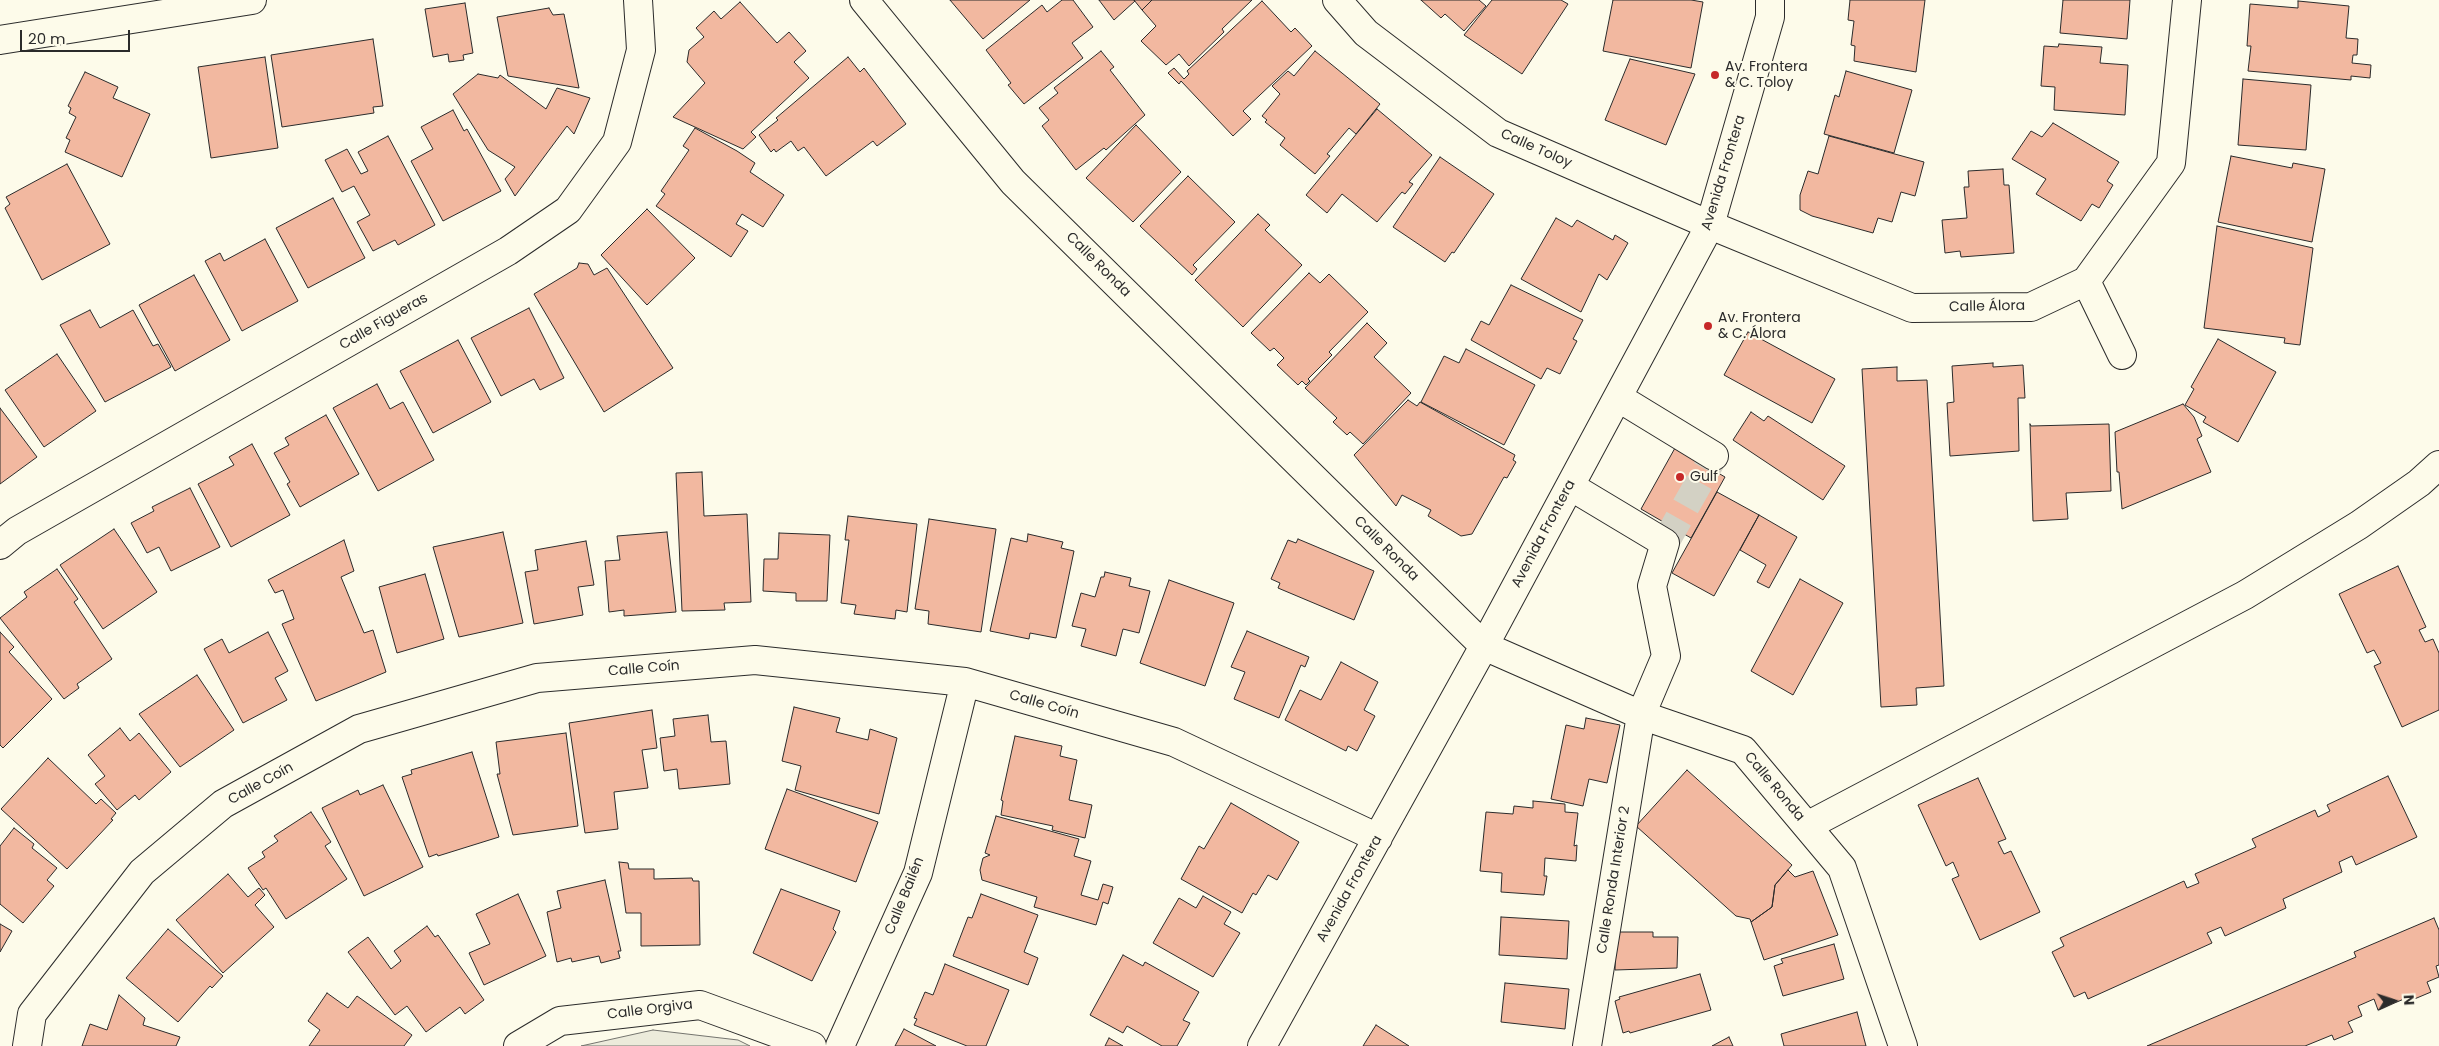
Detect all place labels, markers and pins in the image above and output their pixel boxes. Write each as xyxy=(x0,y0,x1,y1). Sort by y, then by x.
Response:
place label: Av. Frontera & C. Toloy xyxy=(1725,59,1808,92)
marker: Av. Frontera & C. Toloy xyxy=(1709,69,1721,81)
place label: Av. Frontera & C. Álora xyxy=(1718,310,1801,342)
marker: Av. Frontera & C. Álora xyxy=(1702,320,1714,332)
place label: Gulf xyxy=(1690,469,1718,485)
marker: Gulf xyxy=(1674,471,1686,483)

